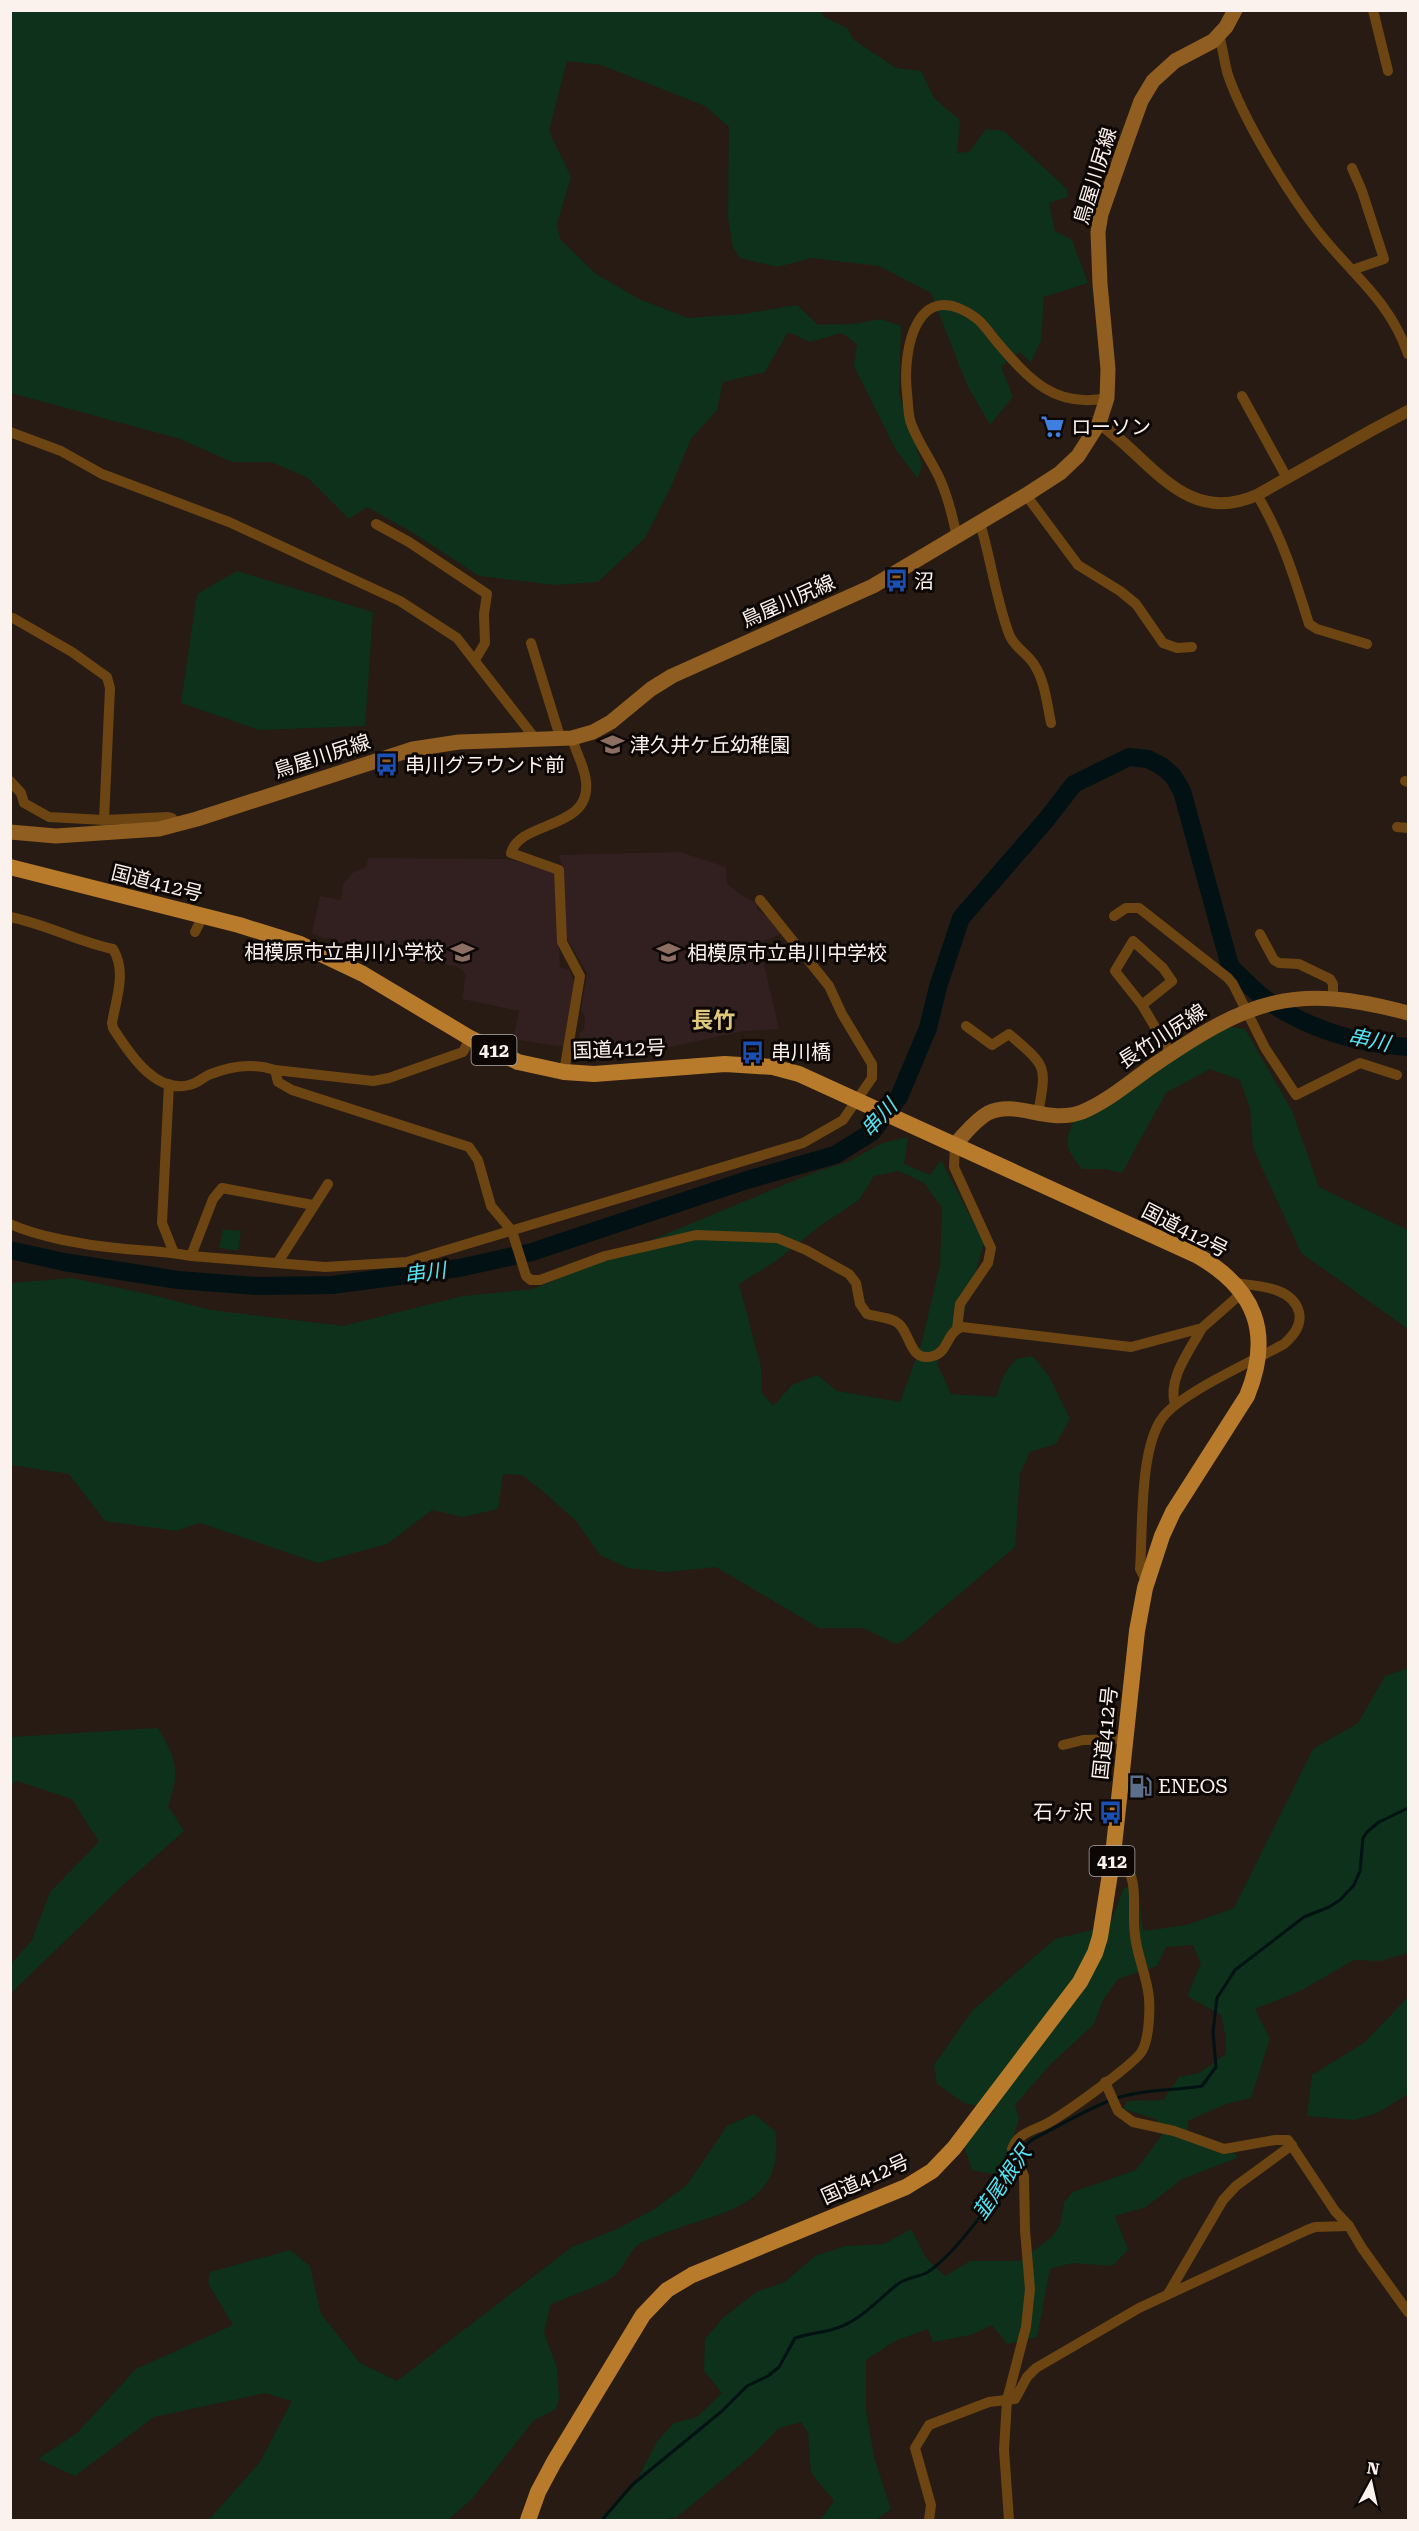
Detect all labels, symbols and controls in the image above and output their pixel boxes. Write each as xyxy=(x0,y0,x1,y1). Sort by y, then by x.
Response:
street label: 鳥屋川尻線 xyxy=(1069,125,1121,227)
supermarket icon: ローソン xyxy=(1040,414,1066,440)
place label: ローソン xyxy=(1071,415,1151,439)
bus stop icon: 沼 xyxy=(883,568,909,594)
place label: 沼 xyxy=(914,569,934,593)
street label: 鳥屋川尻線 xyxy=(737,570,839,632)
street label: 鳥屋川尻線 xyxy=(271,729,373,783)
school or university icon: 津久井ケ丘幼稚園 xyxy=(599,732,625,758)
place label: 津久井ケ丘幼稚園 xyxy=(630,733,790,757)
bus stop icon: 串川グラウンド前 xyxy=(374,752,400,778)
place label: 串川グラウンド前 xyxy=(405,753,565,777)
street label: 国道412号 xyxy=(109,860,205,906)
school or university icon: 相模原市立串川小学校 xyxy=(449,939,475,965)
place label: 相模原市立串川小学校 xyxy=(244,940,444,964)
school or university icon: 相模原市立串川中学校 xyxy=(656,940,682,966)
place label: 相模原市立串川中学校 xyxy=(687,941,887,965)
street label: 長竹川尻線 xyxy=(1114,999,1210,1073)
district label: 長竹 xyxy=(691,1008,735,1033)
water label: 串川 xyxy=(1346,1024,1394,1057)
road number: 412 xyxy=(472,1035,516,1065)
street label: 国道412号 xyxy=(572,1035,666,1063)
bus stop icon: 串川橋 xyxy=(740,1039,766,1065)
place label: 串川橋 xyxy=(771,1040,831,1064)
water label: 串川 xyxy=(856,1093,903,1142)
street label: 国道412号 xyxy=(1138,1198,1232,1262)
water label: 串川 xyxy=(403,1258,449,1288)
street label: 国道412号 xyxy=(1088,1685,1122,1781)
fuel station icon: ENEOS xyxy=(1127,1773,1153,1799)
place label: ENEOS xyxy=(1158,1774,1228,1798)
bus stop icon: 石ヶ沢 xyxy=(1098,1799,1124,1825)
place label: 石ヶ沢 xyxy=(1033,1800,1093,1824)
road number: 412 xyxy=(1090,1846,1134,1876)
water label: 韮尾根沢 xyxy=(968,2139,1038,2224)
street label: 国道412号 xyxy=(817,2149,913,2209)
north arrow xyxy=(1341,2453,1401,2513)
text: N xyxy=(1366,2458,1380,2479)

